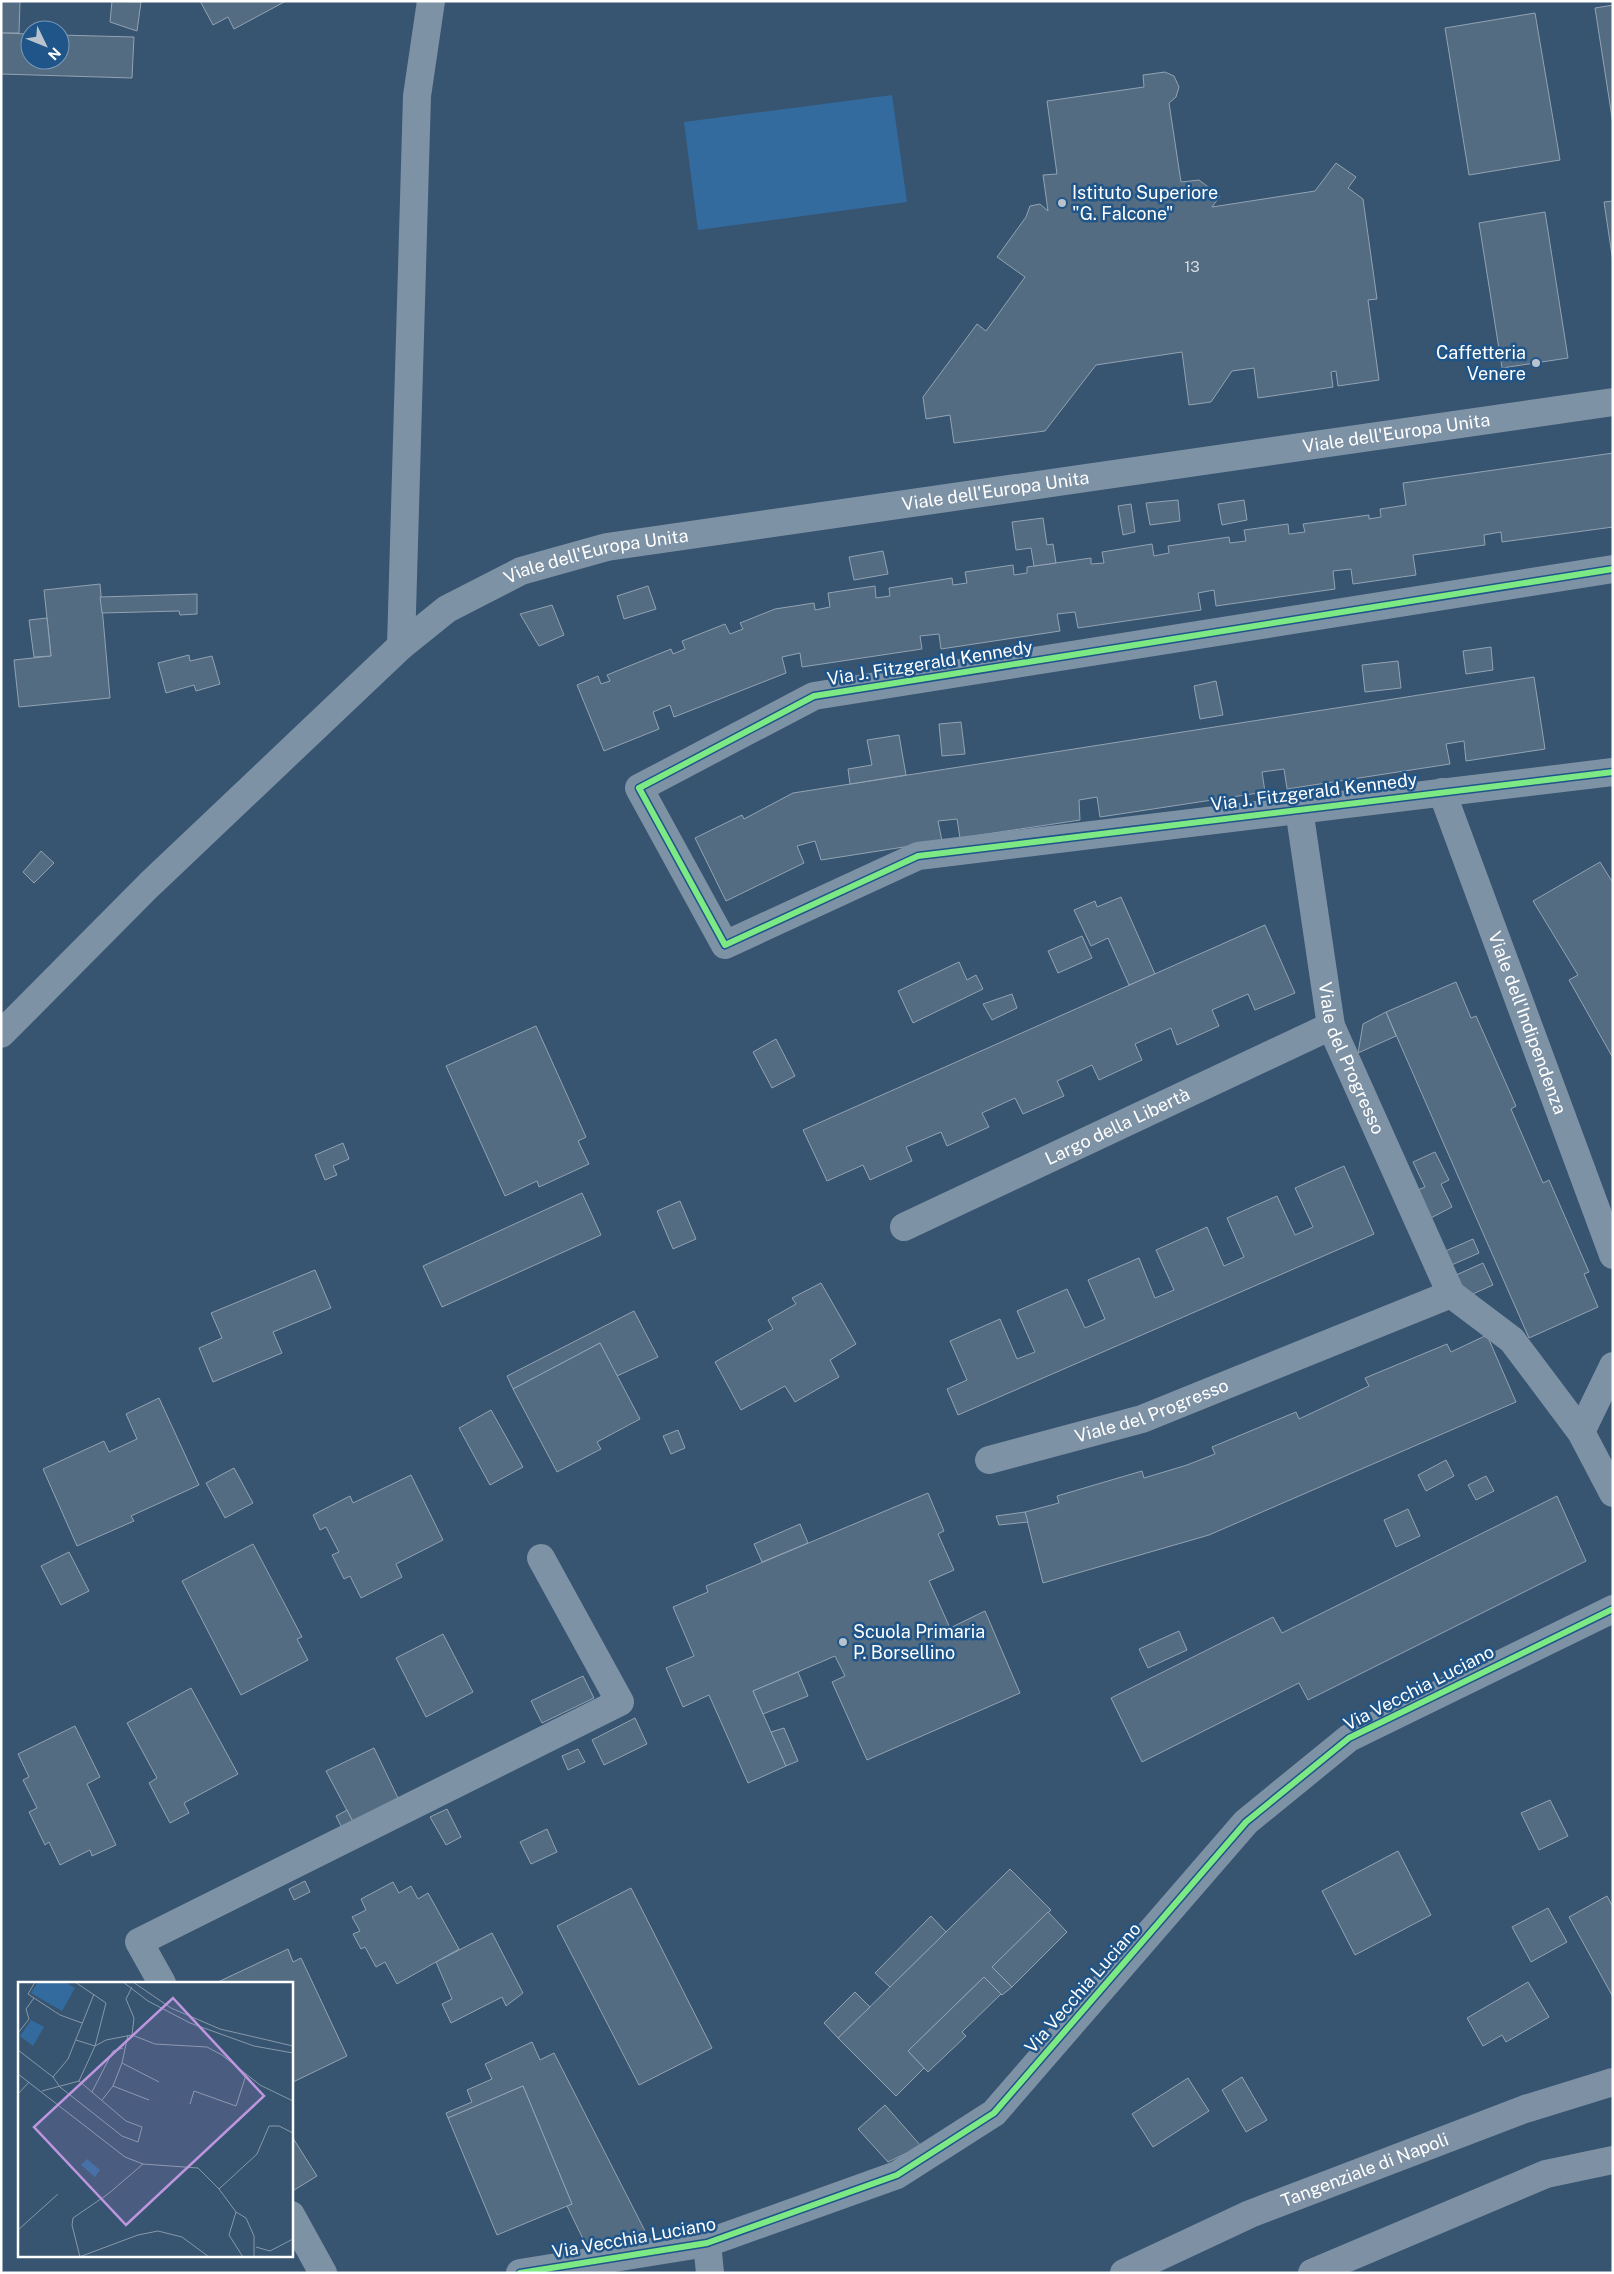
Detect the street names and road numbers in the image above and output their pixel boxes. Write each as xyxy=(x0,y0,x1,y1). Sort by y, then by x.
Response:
street label: Viale dell'Europa Unita xyxy=(1301,409,1491,457)
street label: Viale dell'Europa Unita xyxy=(900,467,1091,514)
street label: Viale dell'Europa Unita xyxy=(500,524,690,588)
street label: Via J. Fitzgerald Kennedy xyxy=(826,636,1035,689)
street label: Via J. Fitzgerald Kennedy xyxy=(1210,768,1419,815)
street label: Viale dell'Indipendenza xyxy=(1484,928,1571,1117)
street label: Viale del Progresso xyxy=(1315,981,1389,1137)
street label: Largo della Libertà xyxy=(1042,1083,1193,1169)
street label: Viale del Progresso xyxy=(1072,1374,1231,1447)
street label: Via Vecchia Luciano xyxy=(1340,1641,1498,1735)
street label: Via Vecchia Luciano xyxy=(1020,1918,1145,2057)
street label: Tangenziale di Napoli xyxy=(1278,2128,1451,2211)
street label: Via Vecchia Luciano xyxy=(550,2213,717,2262)

